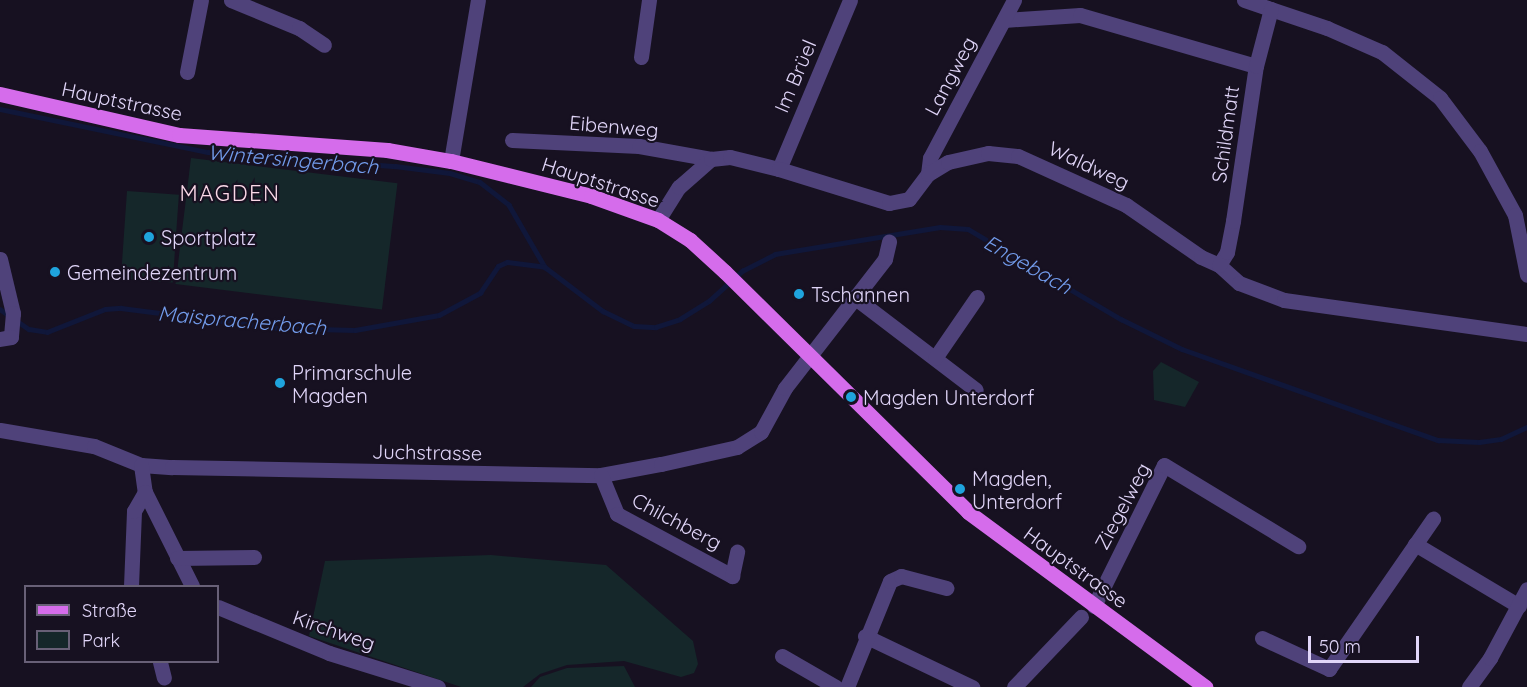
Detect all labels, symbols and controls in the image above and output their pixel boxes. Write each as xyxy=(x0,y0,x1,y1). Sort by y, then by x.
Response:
street label: Langweg xyxy=(919,33,981,119)
street label: Im Brüel xyxy=(769,36,821,116)
street label: Hauptstrasse xyxy=(59,76,185,126)
street label: Schildmatt xyxy=(1206,84,1244,184)
street label: Eibenweg xyxy=(568,110,660,142)
street label: Waldweg xyxy=(1045,136,1133,194)
water label: Wintersingerbach xyxy=(207,139,379,179)
street label: Hauptstrasse xyxy=(539,152,663,212)
district label: MAGDEN xyxy=(180,181,280,207)
place label: Sportplatz xyxy=(161,225,256,249)
water label: Engebach xyxy=(980,229,1076,299)
marker: Sportplatz xyxy=(142,230,156,244)
place label: Gemeindezentrum xyxy=(67,260,237,284)
marker: Gemeindezentrum xyxy=(48,265,62,279)
place label: Tschannen xyxy=(811,282,910,306)
marker: Tschannen xyxy=(792,287,806,301)
water label: Maispracherbach xyxy=(157,300,327,340)
place label: Primarschule Magden xyxy=(292,360,412,407)
marker: Primarschule Magden xyxy=(273,376,287,390)
place label: Magden Unterdorf xyxy=(863,385,1034,409)
marker: Magden Unterdorf xyxy=(844,390,858,404)
street label: Juchstrasse xyxy=(372,439,482,465)
street label: Ziegelweg xyxy=(1089,459,1155,553)
place label: Magden, Unterdorf xyxy=(972,466,1062,513)
marker: Magden, Unterdorf xyxy=(953,482,967,496)
street label: Chilchberg xyxy=(628,487,726,555)
street label: Hauptstrasse xyxy=(1019,521,1133,613)
legend xyxy=(24,585,219,663)
text: Straße xyxy=(82,599,137,622)
street label: Kirchweg xyxy=(290,605,378,655)
scale bar xyxy=(1311,624,1422,662)
text: Park xyxy=(82,629,120,652)
text: 50 m xyxy=(1319,635,1361,658)

